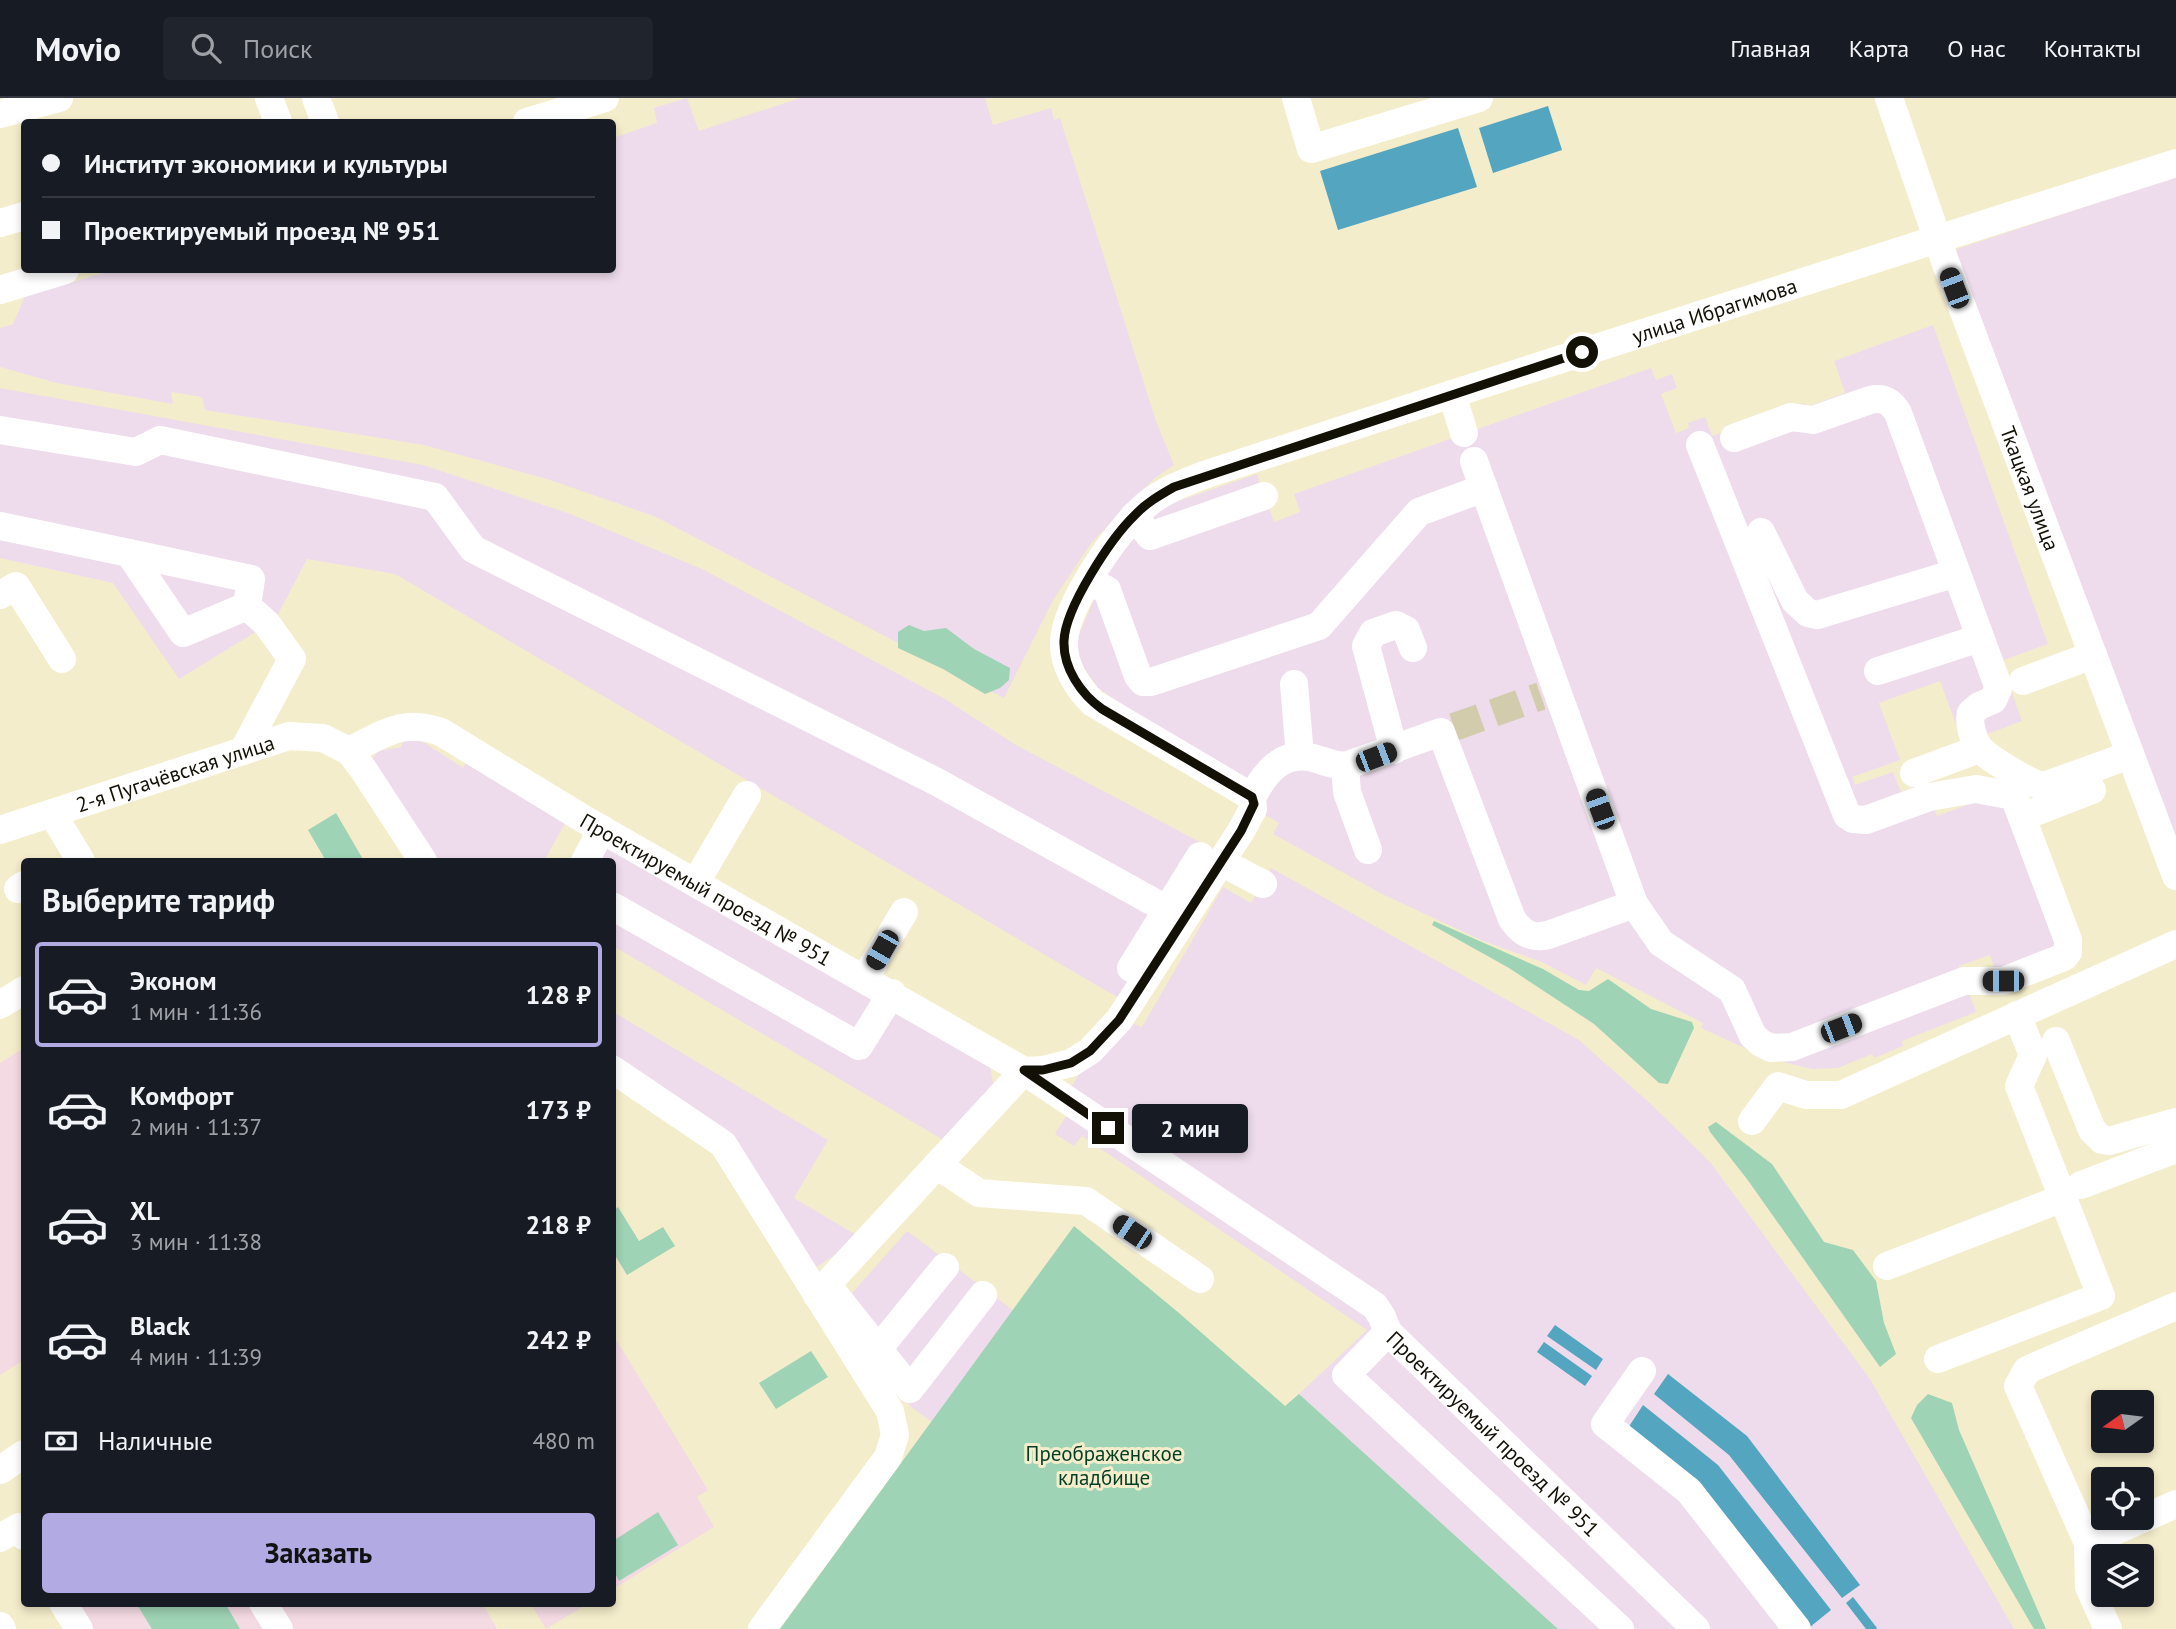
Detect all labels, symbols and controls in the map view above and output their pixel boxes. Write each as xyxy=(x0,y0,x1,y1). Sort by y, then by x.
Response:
search box xyxy=(163,17,653,80)
text: Movio xyxy=(35,27,121,70)
icon: search xyxy=(187,29,225,67)
text: Поиск xyxy=(243,32,313,65)
text: Главная xyxy=(1730,33,1811,64)
text: Карта xyxy=(1849,33,1909,64)
text: О нас xyxy=(1947,33,2006,64)
text: Контакты xyxy=(2044,33,2141,64)
text: Институт экономики и культуры xyxy=(84,147,448,180)
text: Проектируемый проезд № 951 xyxy=(84,214,440,247)
car xyxy=(1937,265,1972,311)
street label: улица Ибрагимова xyxy=(1629,271,1800,349)
route start xyxy=(1566,336,1598,368)
street label: Ткацкая улица xyxy=(1995,422,2066,554)
street label: 2-я Пугачёвская улица xyxy=(72,728,278,818)
car xyxy=(1353,740,1400,774)
car xyxy=(1583,786,1618,832)
street label: Проектируемый проезд № 951 xyxy=(576,807,837,972)
text: Выберите тариф xyxy=(42,879,275,921)
car xyxy=(863,927,902,973)
icon: car xyxy=(46,963,109,1026)
text: Эконом xyxy=(130,964,217,997)
car xyxy=(1983,971,2025,992)
text: 128 ₽ xyxy=(525,978,591,1011)
text: 1 мин · 11:36 xyxy=(130,997,262,1026)
car xyxy=(1818,1011,1865,1045)
icon: car xyxy=(46,1078,109,1141)
text: Комфорт xyxy=(130,1079,233,1112)
text: 173 ₽ xyxy=(525,1093,591,1126)
callout: 2 мин xyxy=(1132,1104,1248,1152)
text: 2 мин · 11:37 xyxy=(130,1112,262,1141)
route end xyxy=(1092,1112,1124,1144)
text: 2 мин xyxy=(1160,1114,1220,1143)
icon: car xyxy=(46,1193,109,1256)
text: XL xyxy=(130,1194,160,1227)
text: 218 ₽ xyxy=(525,1208,591,1241)
car xyxy=(1109,1212,1156,1252)
text: 3 мин · 11:38 xyxy=(130,1227,262,1256)
icon: car xyxy=(46,1308,109,1371)
text: Black xyxy=(130,1309,190,1342)
text: 242 ₽ xyxy=(525,1323,591,1356)
street label: Проектируемый проезд № 951 xyxy=(1381,1325,1605,1542)
text: 4 мин · 11:39 xyxy=(130,1342,262,1371)
north arrow xyxy=(2091,1390,2154,1452)
map controls xyxy=(2091,1390,2154,1607)
icon: cash xyxy=(42,1422,80,1460)
text: Наличные xyxy=(98,1424,213,1457)
text: 480 m xyxy=(533,1426,595,1455)
park label: Преображенское кладбище xyxy=(1026,1440,1182,1491)
button: locate xyxy=(2091,1467,2154,1530)
button: Заказать xyxy=(42,1513,595,1593)
button: layers xyxy=(2091,1544,2154,1607)

